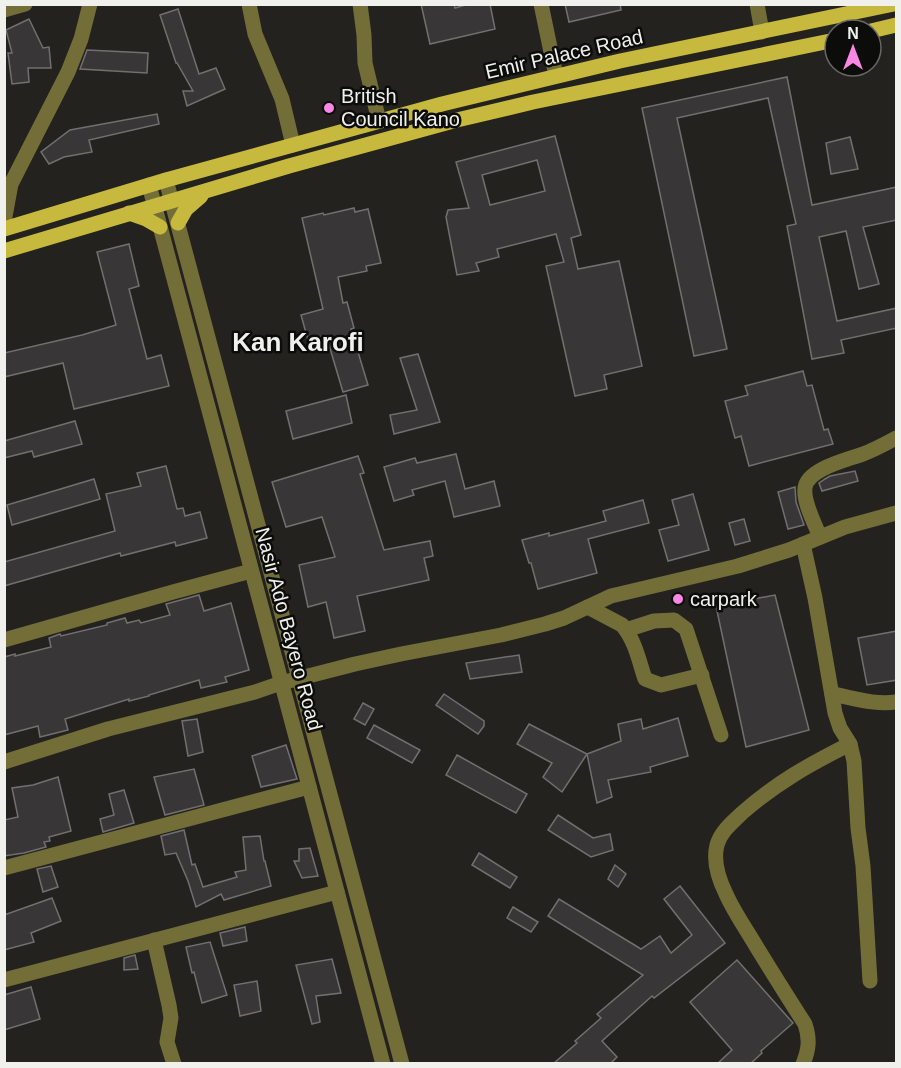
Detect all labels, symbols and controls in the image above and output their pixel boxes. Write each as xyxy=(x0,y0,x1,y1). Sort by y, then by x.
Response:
north arrow xyxy=(823,18,883,78)
street label: Emir Palace Road xyxy=(483,25,645,83)
text: N xyxy=(847,25,859,42)
place label: British Council Kano xyxy=(341,85,460,130)
marker: British Council Kano xyxy=(322,101,336,115)
district label: Kan Karofi xyxy=(232,327,364,357)
street label: Nasir Ado Bayero Road xyxy=(251,525,327,733)
place label: carpark xyxy=(690,588,758,610)
marker: carpark xyxy=(671,592,685,606)

